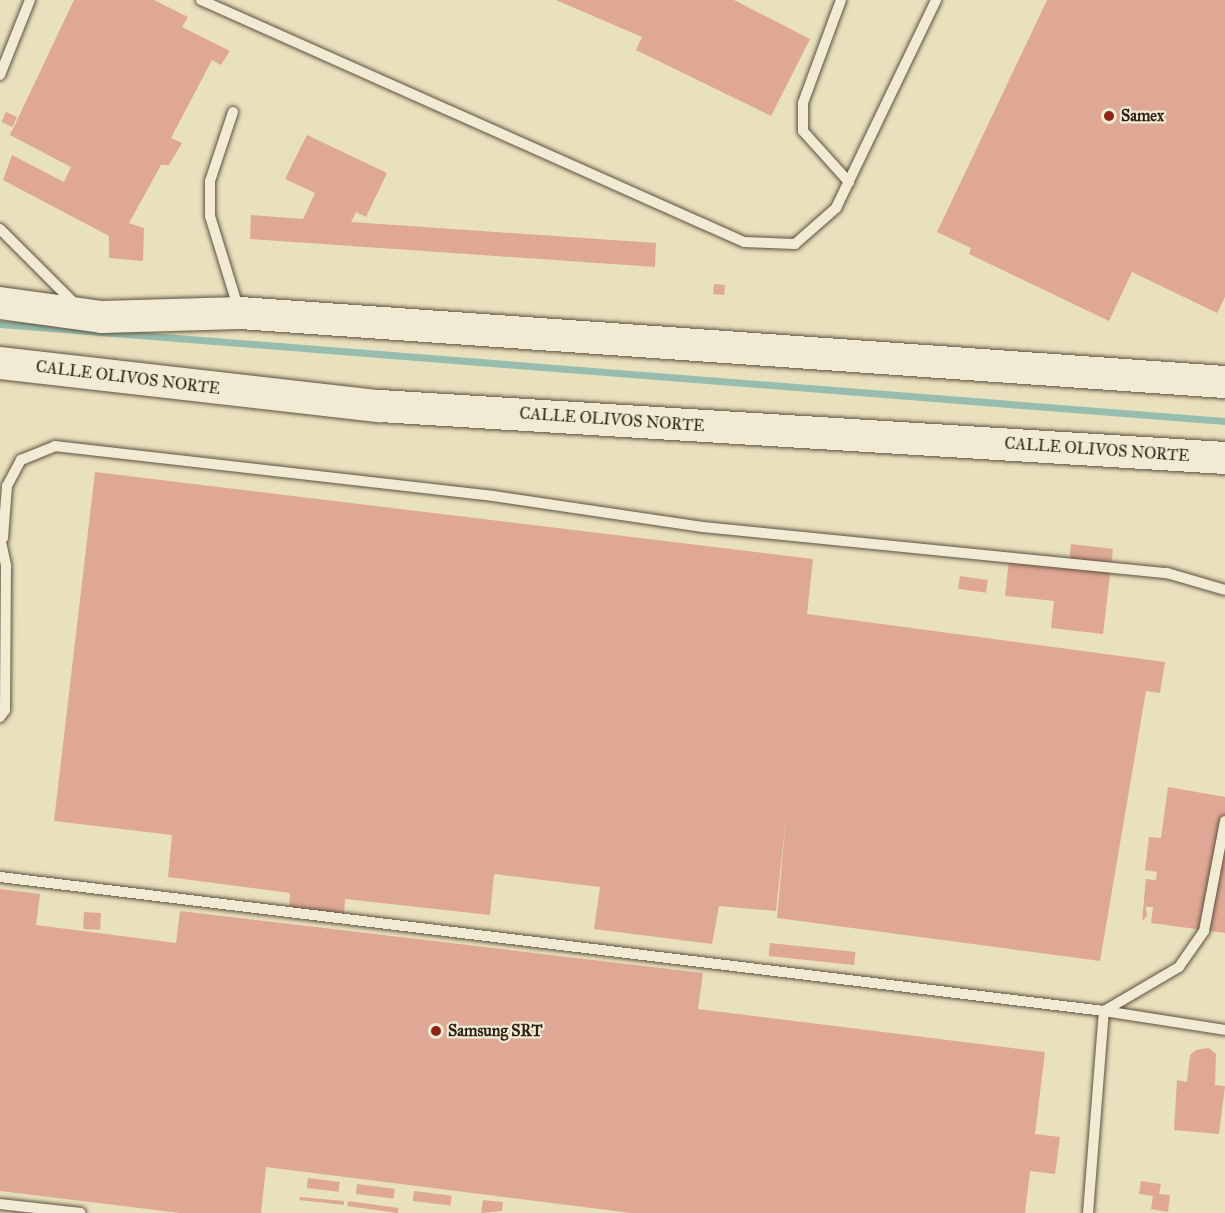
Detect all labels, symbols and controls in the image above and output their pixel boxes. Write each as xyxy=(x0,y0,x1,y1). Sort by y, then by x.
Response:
place label: Samex xyxy=(1121,106,1164,126)
marker: Samex xyxy=(1102,109,1116,123)
street label: CALLE OLIVOS NORTE xyxy=(35,357,221,399)
street label: CALLE OLIVOS NORTE xyxy=(519,404,705,436)
street label: CALLE OLIVOS NORTE xyxy=(1004,434,1190,466)
place label: Samsung SRT xyxy=(448,1021,543,1041)
marker: Samsung SRT xyxy=(429,1024,443,1038)

